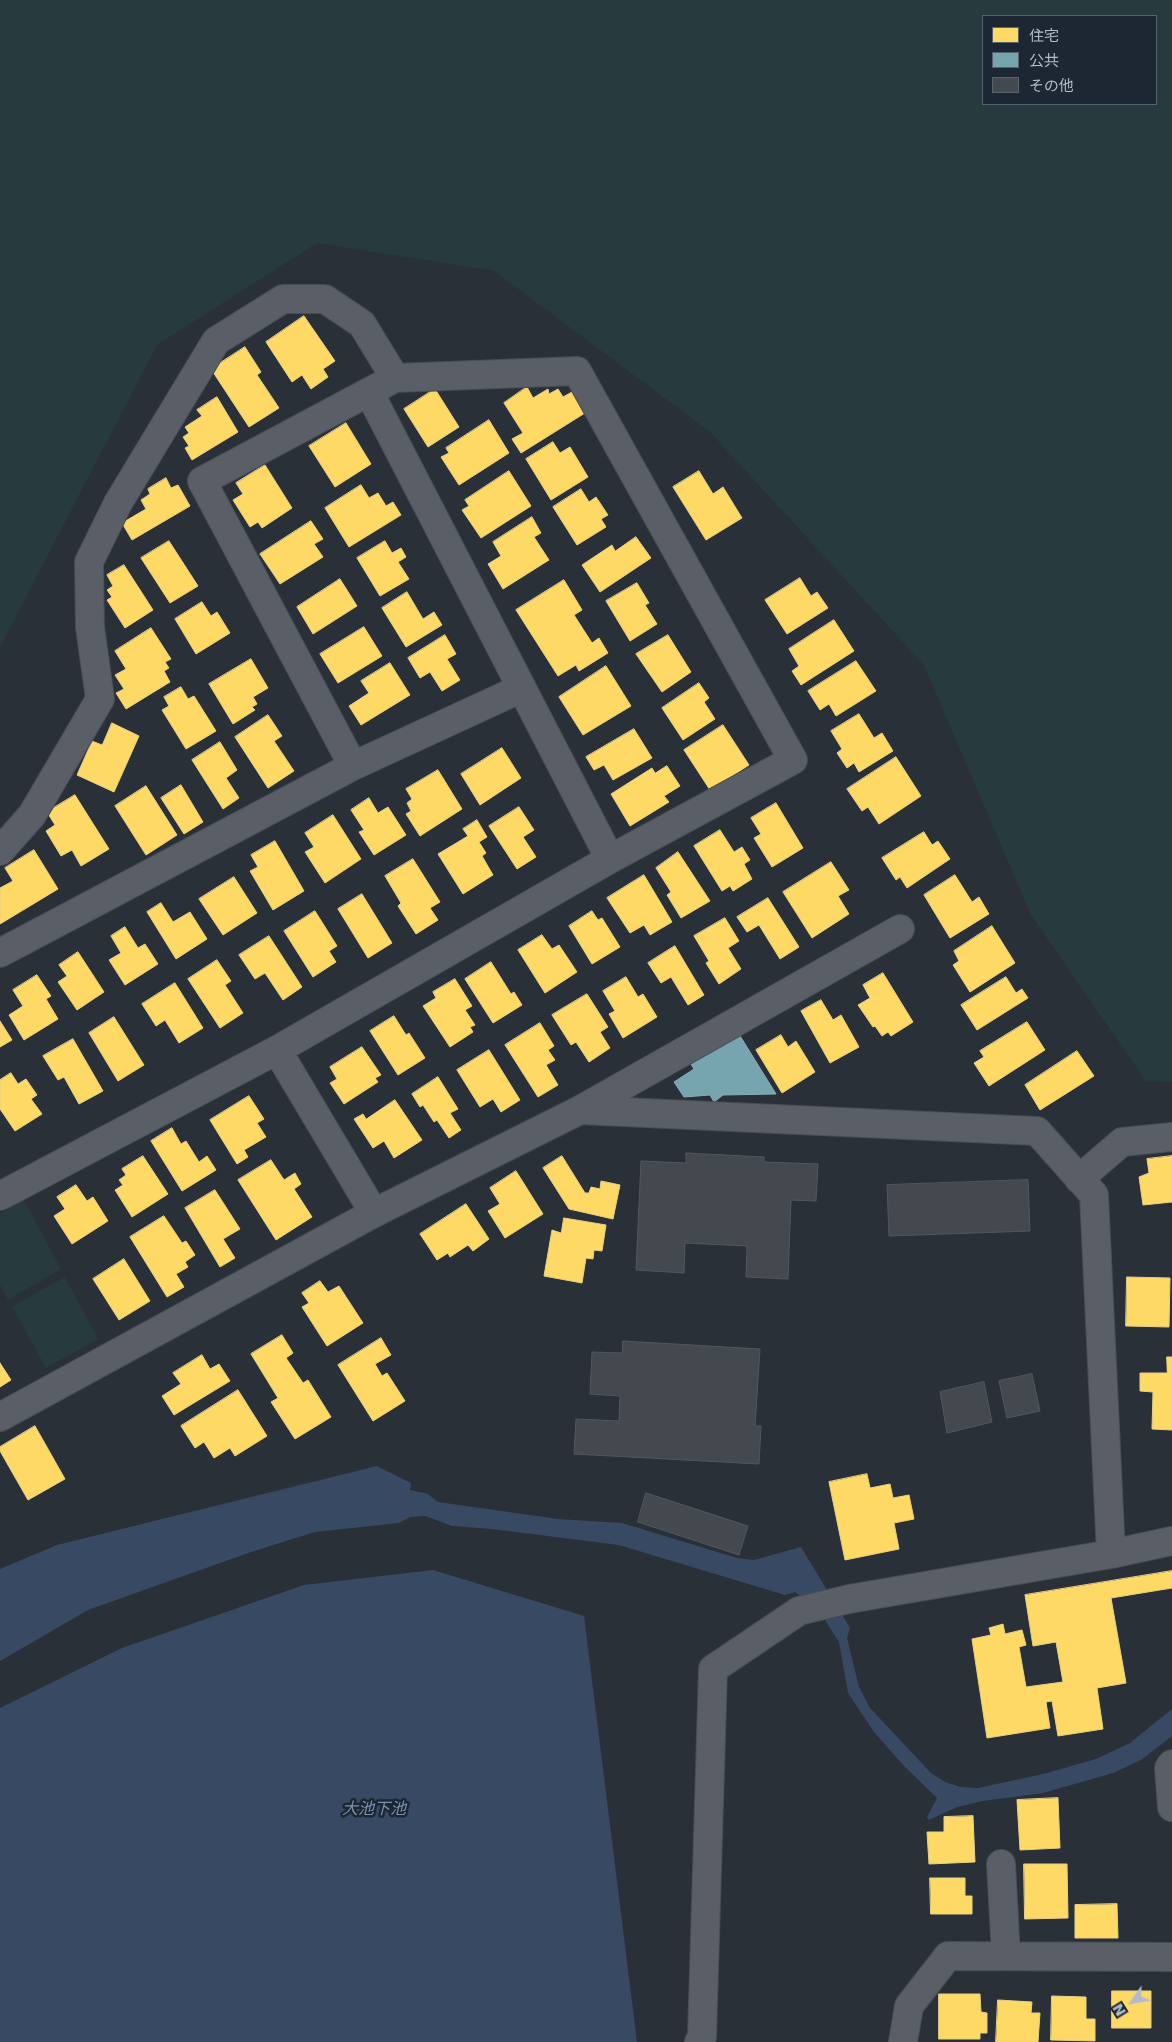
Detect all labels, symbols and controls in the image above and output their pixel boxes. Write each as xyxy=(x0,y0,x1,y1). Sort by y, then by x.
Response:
legend xyxy=(982,15,1157,105)
text: 住宅 xyxy=(1029,27,1059,45)
text: 公共 xyxy=(1029,52,1059,70)
text: その他 xyxy=(1029,77,1074,95)
water label: 大池下池 xyxy=(342,1800,406,1820)
north arrow xyxy=(1107,1977,1157,2027)
text: N xyxy=(1109,2001,1129,2019)

